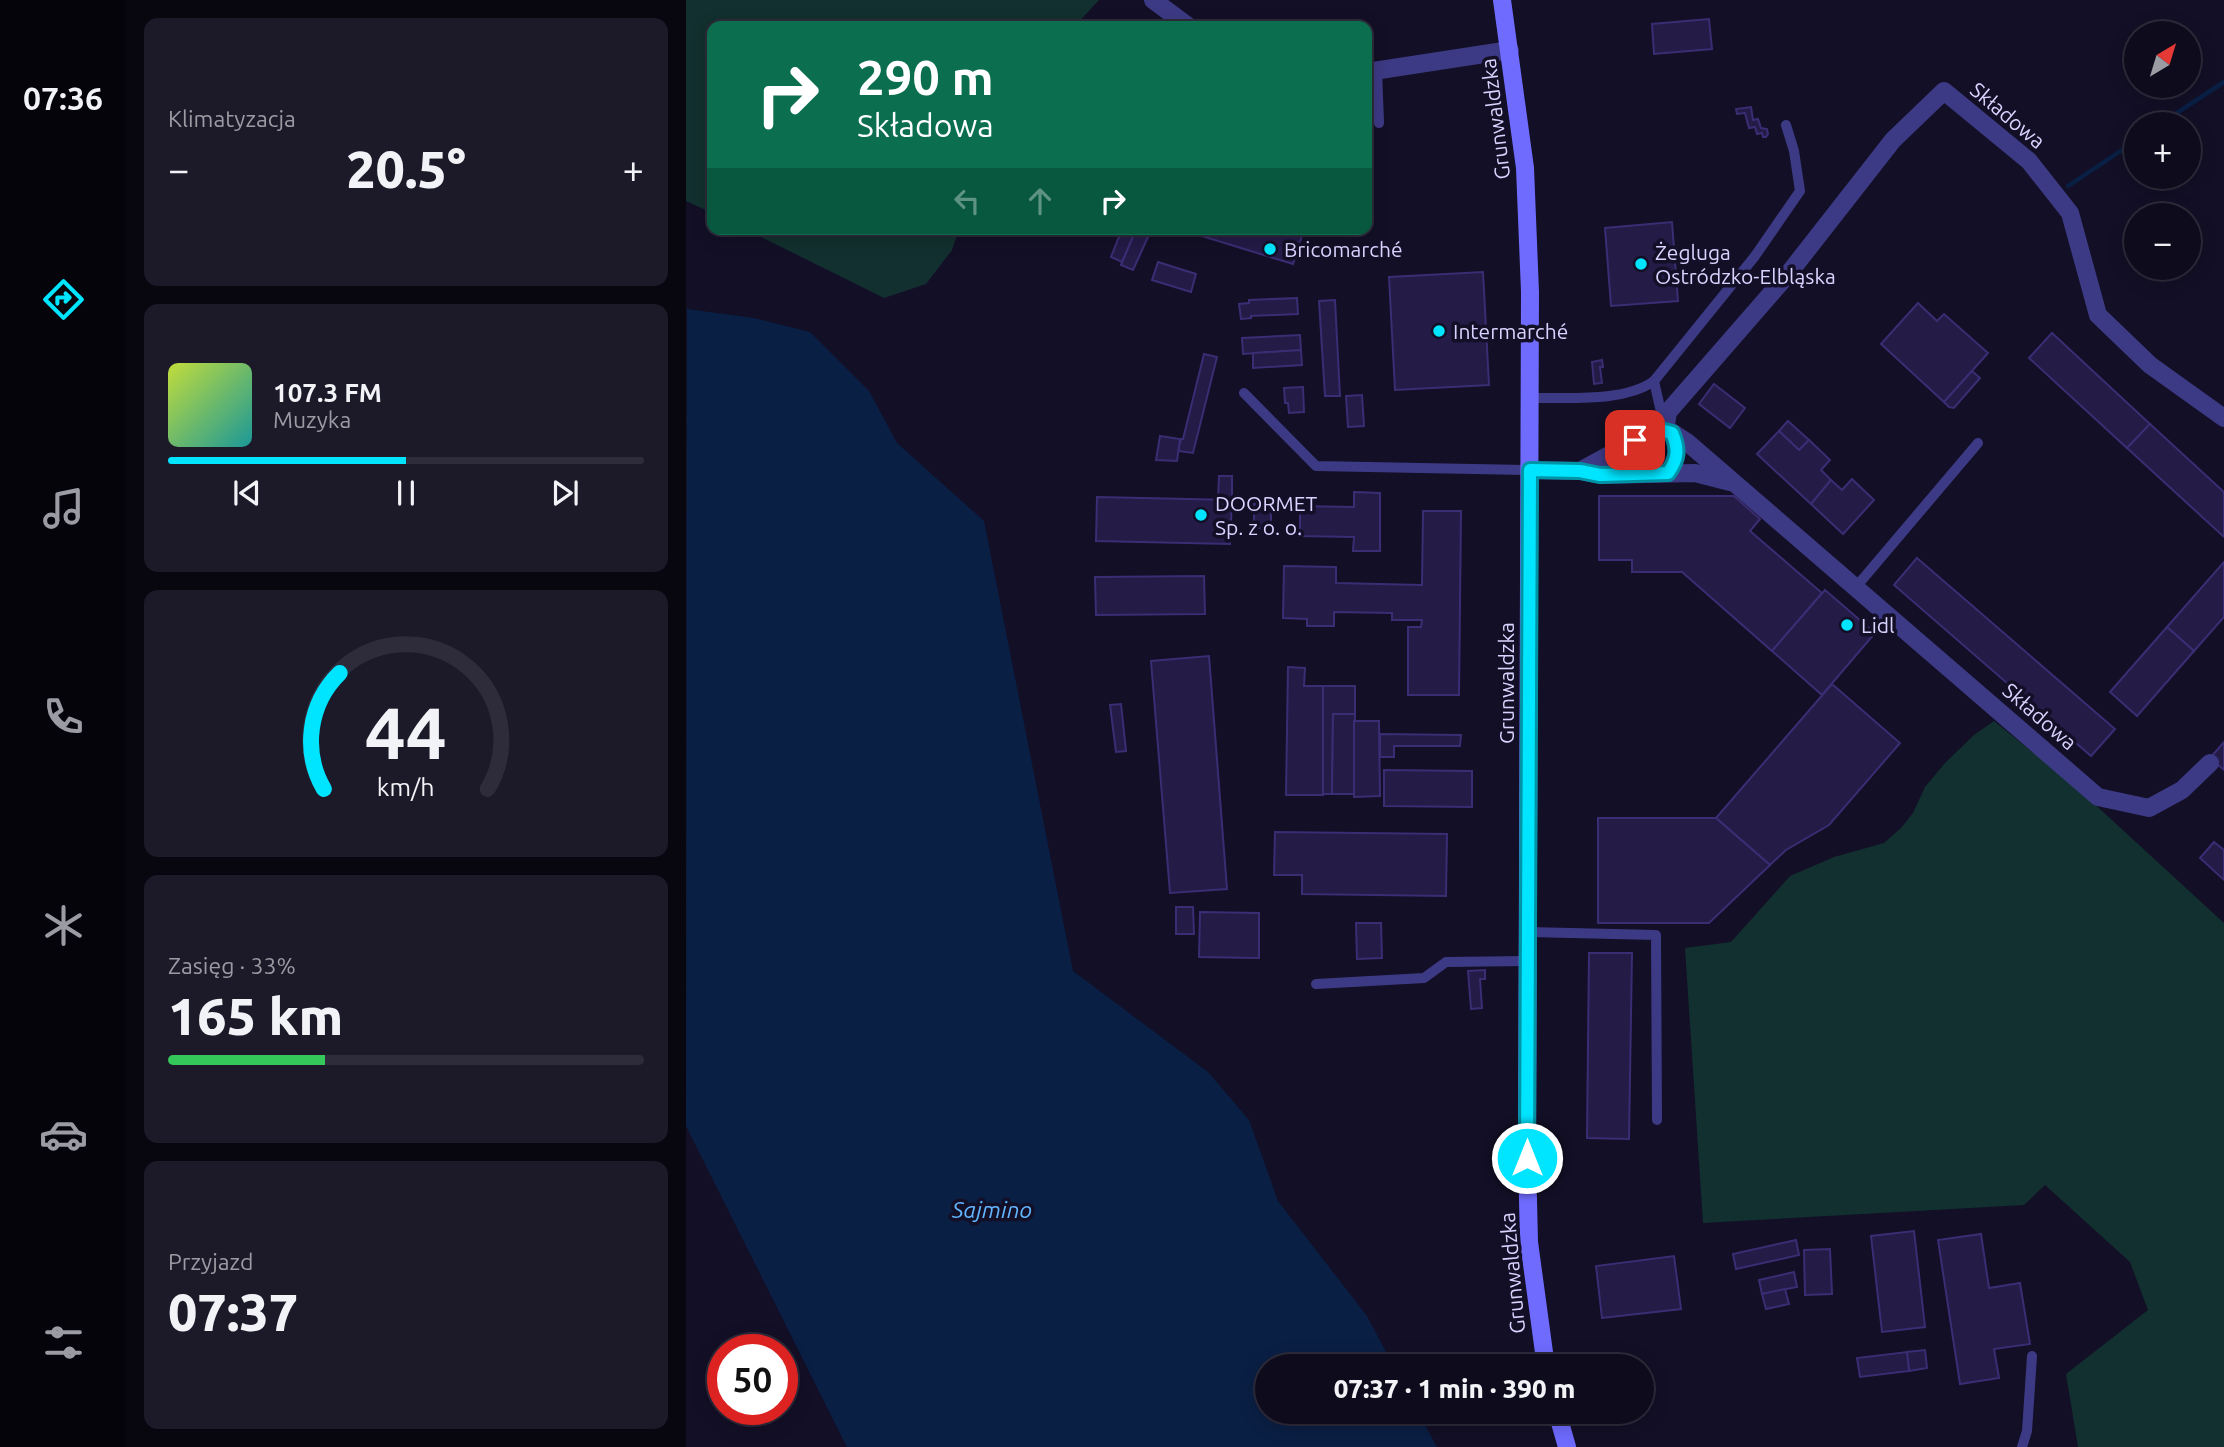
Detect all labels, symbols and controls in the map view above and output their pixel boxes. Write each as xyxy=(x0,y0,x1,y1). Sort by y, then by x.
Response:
north arrow xyxy=(2124,21,2202,98)
map controls xyxy=(2124,21,2201,280)
icon: right xyxy=(742,49,833,140)
text: 290 m xyxy=(857,49,994,104)
street label: Grunwaldzka xyxy=(1476,57,1514,181)
street label: Składowa xyxy=(1966,77,2050,153)
text: 07:36 xyxy=(23,80,103,116)
text: Klimatyzacja xyxy=(168,106,296,131)
text: Składowa xyxy=(857,107,994,143)
button: + xyxy=(2124,112,2201,189)
text: 20.5° xyxy=(346,140,466,198)
text: − xyxy=(168,148,189,190)
text: + xyxy=(623,148,644,190)
icon: left xyxy=(948,182,986,220)
icon: ahead xyxy=(1021,182,1059,220)
icon: right xyxy=(1094,182,1132,220)
button: − xyxy=(2124,203,2201,280)
place label: Bricomarché xyxy=(1284,237,1403,261)
place label: Żegluga Ostródzko-Elbląska xyxy=(1655,240,1836,288)
marker: Bricomarché xyxy=(1262,241,1278,257)
marker: Żegluga Ostródzko-Elbląska xyxy=(1633,256,1649,272)
icon: directions xyxy=(39,275,88,324)
place label: Intermarché xyxy=(1453,319,1568,343)
marker: Intermarché xyxy=(1431,323,1447,339)
text: 107.3 FM xyxy=(273,378,382,407)
text: Muzyka xyxy=(273,407,351,432)
pin xyxy=(1605,410,1665,470)
icon: arrive xyxy=(1616,421,1654,459)
icon: previous xyxy=(228,474,266,512)
icon: pause xyxy=(387,474,425,512)
icon: next xyxy=(546,474,584,512)
icon: music xyxy=(39,484,88,533)
place label: DOORMET Sp. z o. o. xyxy=(1215,491,1318,539)
marker: DOORMET Sp. z o. o. xyxy=(1193,507,1209,523)
place label: Lidl xyxy=(1861,613,1895,637)
marker: Lidl xyxy=(1839,617,1855,633)
street label: Grunwaldzka xyxy=(1494,622,1518,744)
street label: Składowa xyxy=(1998,678,2082,754)
icon: phone xyxy=(39,692,88,741)
text: 44 xyxy=(365,692,447,774)
text: km/h xyxy=(377,773,435,801)
icon: climate xyxy=(39,901,88,950)
text: Zasięg · 33% xyxy=(168,953,296,978)
text: 165 km xyxy=(168,987,343,1045)
icon: car xyxy=(39,1110,88,1159)
position arrow xyxy=(1490,1121,1564,1195)
water label: Sajmino xyxy=(951,1197,1032,1222)
street label: Grunwaldzka xyxy=(1495,1211,1529,1335)
text: Przyjazd xyxy=(168,1249,253,1274)
text: 07:37 xyxy=(168,1283,298,1341)
icon: filters xyxy=(39,1318,88,1367)
speed limit sign: 50 xyxy=(707,1334,798,1425)
text: 07:37 · 1 min · 390 m xyxy=(1334,1374,1575,1403)

